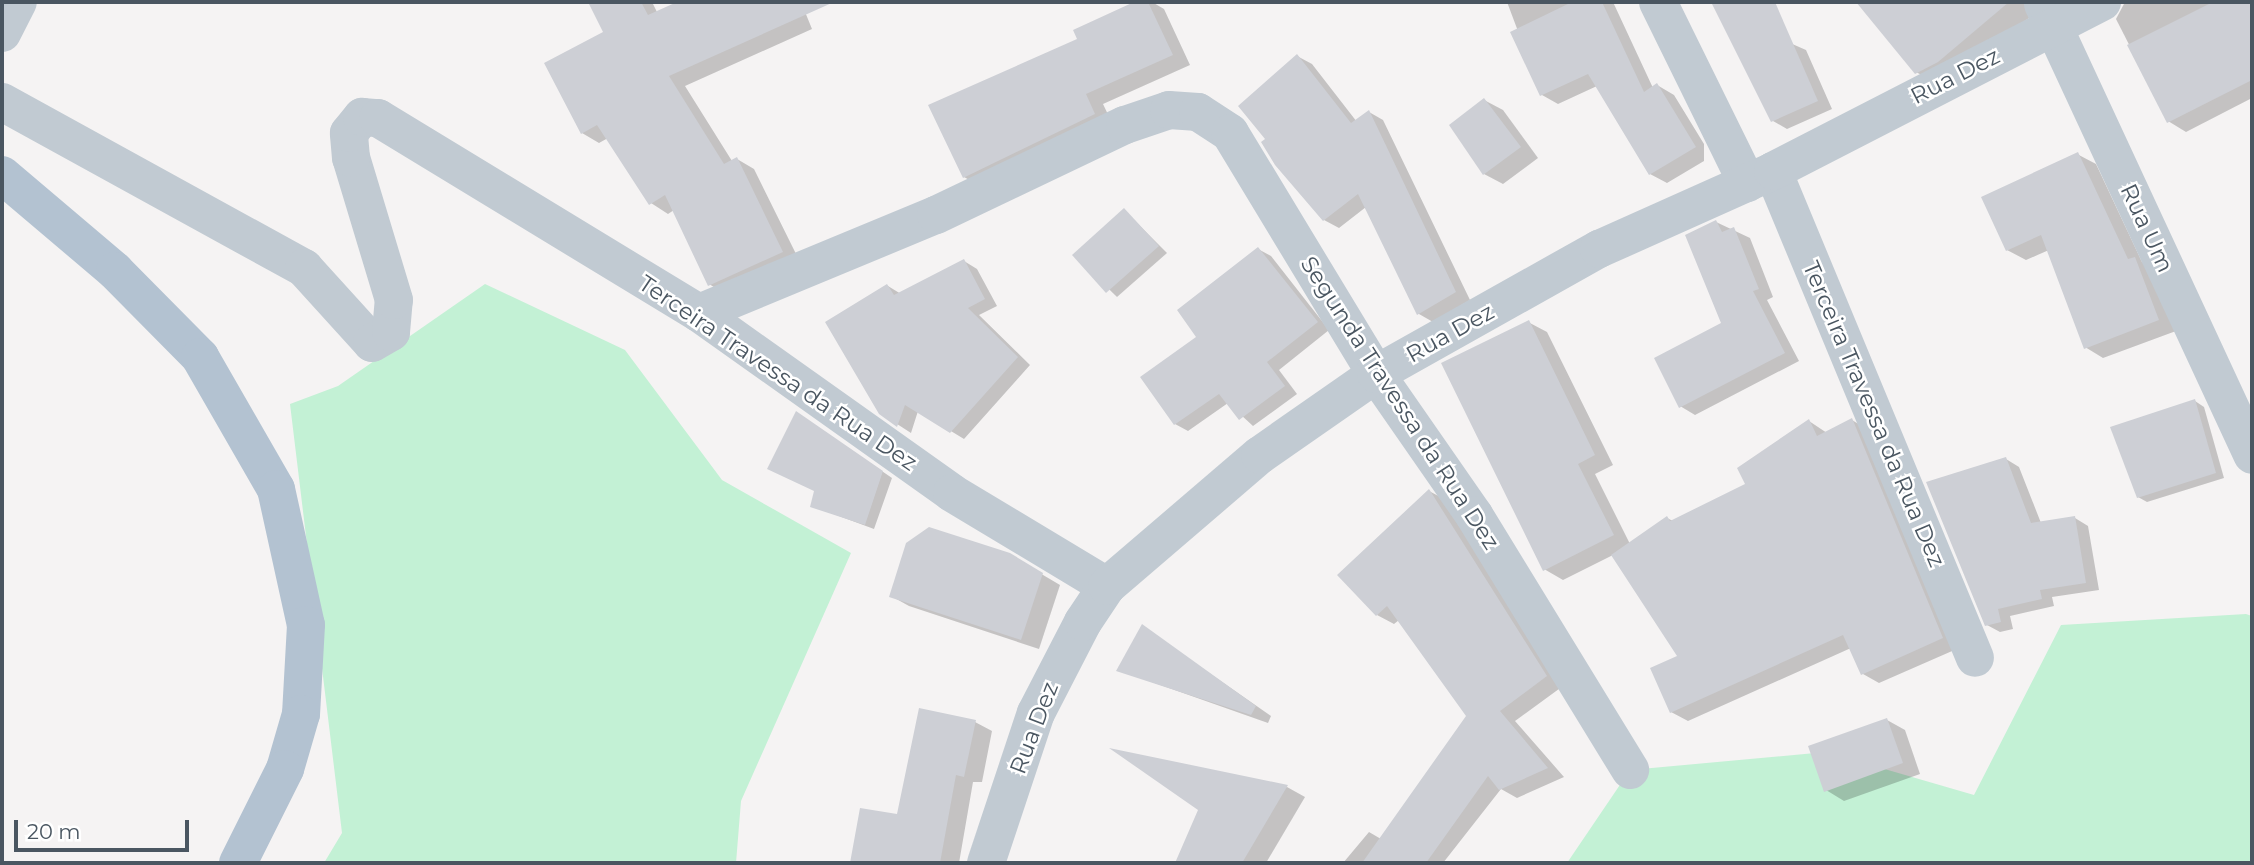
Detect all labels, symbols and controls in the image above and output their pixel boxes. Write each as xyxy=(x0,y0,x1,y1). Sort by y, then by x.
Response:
street label: Rua Dez xyxy=(1906,42,2004,110)
street label: Rua Um xyxy=(2115,179,2179,277)
street label: Segunda Travessa da Rua Dez xyxy=(1295,251,1505,555)
street label: Terceira Travessa da Rua Dez xyxy=(1797,257,1951,571)
street label: Terceira Travessa da Rua Dez xyxy=(634,269,922,477)
street label: Rua Dez xyxy=(1401,298,1499,368)
street label: Rua Dez xyxy=(1004,678,1064,778)
scale bar xyxy=(18,806,192,850)
text: 20 m xyxy=(27,819,81,844)

